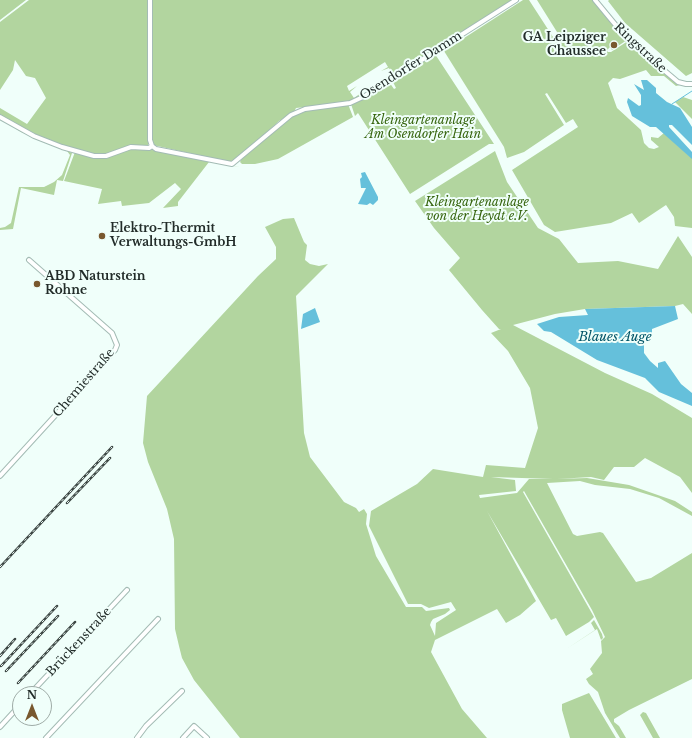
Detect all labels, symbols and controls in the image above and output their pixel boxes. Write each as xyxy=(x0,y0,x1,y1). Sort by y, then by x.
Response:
street label: Ringstraße xyxy=(611,20,669,76)
street label: Osendorfer Damm xyxy=(357,29,465,103)
place label: GA Leipziger Chaussee xyxy=(523,31,606,59)
marker: GA Leipziger Chaussee xyxy=(609,40,619,50)
park label: Kleingartenanlage Am Osendorfer Hain xyxy=(365,114,481,142)
park label: Kleingartenanlage von der Heydt e.V. xyxy=(425,196,529,224)
place label: Elektro-Thermit Verwaltungs-GmbH xyxy=(110,222,237,250)
marker: Elektro-Thermit Verwaltungs-GmbH xyxy=(97,231,107,241)
place label: ABD Naturstein Rohne xyxy=(45,270,146,298)
marker: ABD Naturstein Rohne xyxy=(32,279,42,289)
water label: Blaues Auge xyxy=(578,329,652,345)
street label: Chemiestraße xyxy=(50,346,118,420)
street label: Brückenstraße xyxy=(43,605,115,679)
north arrow xyxy=(12,686,52,726)
text: N xyxy=(27,688,37,702)

